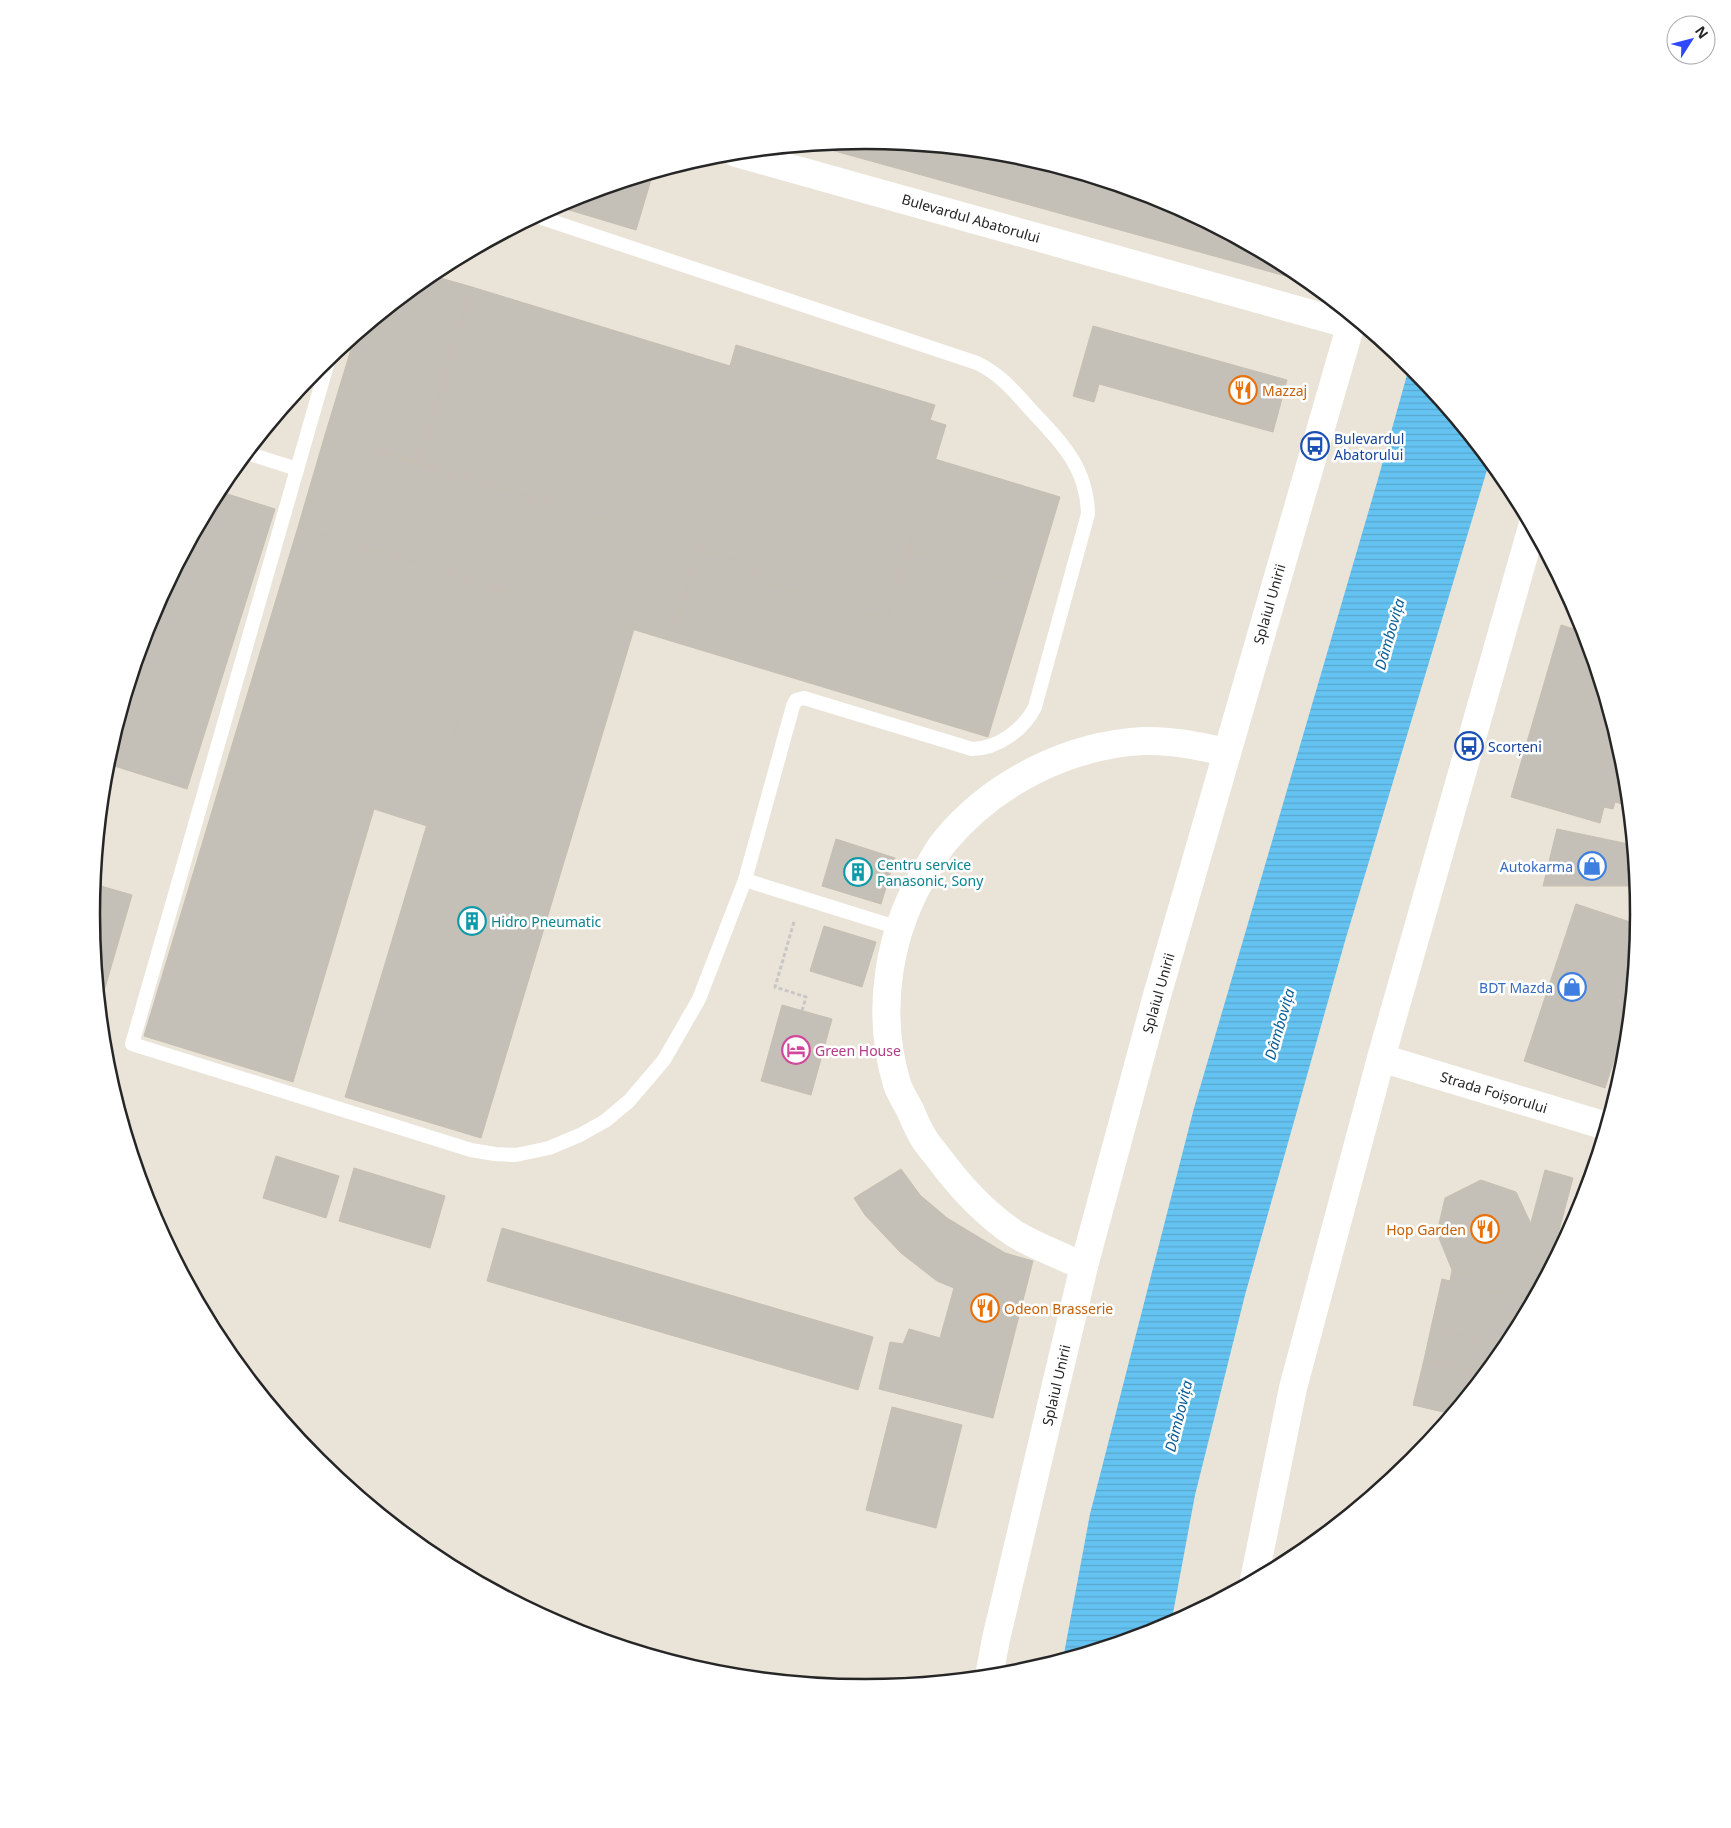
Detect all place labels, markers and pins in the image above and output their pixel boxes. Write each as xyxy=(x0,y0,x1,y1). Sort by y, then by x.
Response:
restaurant icon: Mazzaj xyxy=(1228,375,1258,405)
place label: Mazzaj xyxy=(1262,381,1307,400)
place label: Bulevardul Abatorului xyxy=(1334,429,1404,464)
bus stop icon: Bulevardul Abatorului xyxy=(1300,431,1330,461)
bus stop icon: Scorțeni xyxy=(1454,731,1484,761)
place label: Scorțeni xyxy=(1488,737,1542,756)
shop icon: Autokarma xyxy=(1577,851,1607,881)
place label: Centru service Panasonic, Sony xyxy=(877,855,984,890)
building icon: Centru service Panasonic, Sony xyxy=(843,857,873,887)
place label: Autokarma xyxy=(1500,857,1573,876)
building icon: Hidro Pneumatic xyxy=(457,906,487,936)
place label: Hidro Pneumatic xyxy=(491,912,601,931)
shop icon: BDT Mazda xyxy=(1557,972,1587,1002)
place label: BDT Mazda xyxy=(1479,978,1553,997)
hotel icon: Green House xyxy=(781,1035,811,1065)
place label: Green House xyxy=(815,1041,901,1060)
restaurant icon: Hop Garden xyxy=(1470,1214,1500,1244)
place label: Hop Garden xyxy=(1386,1220,1466,1239)
restaurant icon: Odeon Brasserie xyxy=(970,1293,1000,1323)
place label: Odeon Brasserie xyxy=(1004,1299,1113,1318)

